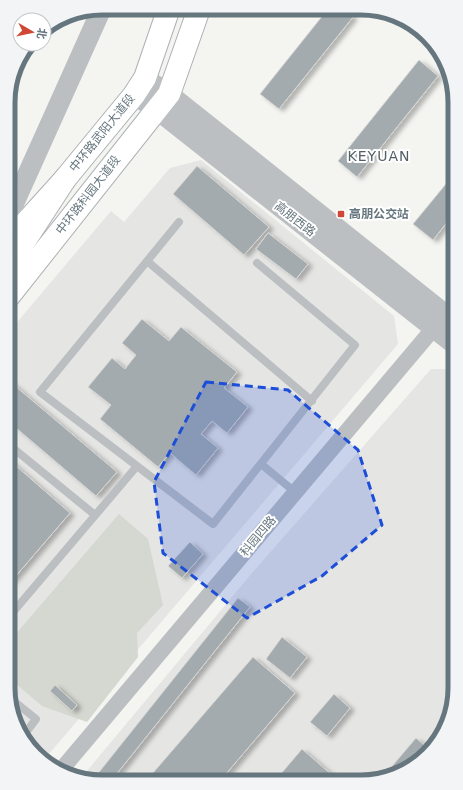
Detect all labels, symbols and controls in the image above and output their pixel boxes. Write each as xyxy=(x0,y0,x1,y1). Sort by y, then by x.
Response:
north arrow xyxy=(12,12,52,52)
text: 北 xyxy=(34,27,49,40)
street label: 中环路武阳大道段 xyxy=(66,91,138,175)
district label: KEYUAN xyxy=(348,148,410,164)
street label: 中环路科园大道段 xyxy=(53,153,123,237)
street label: 高朋西路 xyxy=(272,199,318,239)
place label: 高朋公交站 xyxy=(349,207,409,221)
marker: 高朋公交站 xyxy=(336,209,346,219)
street label: 科园四路 xyxy=(237,513,279,559)

